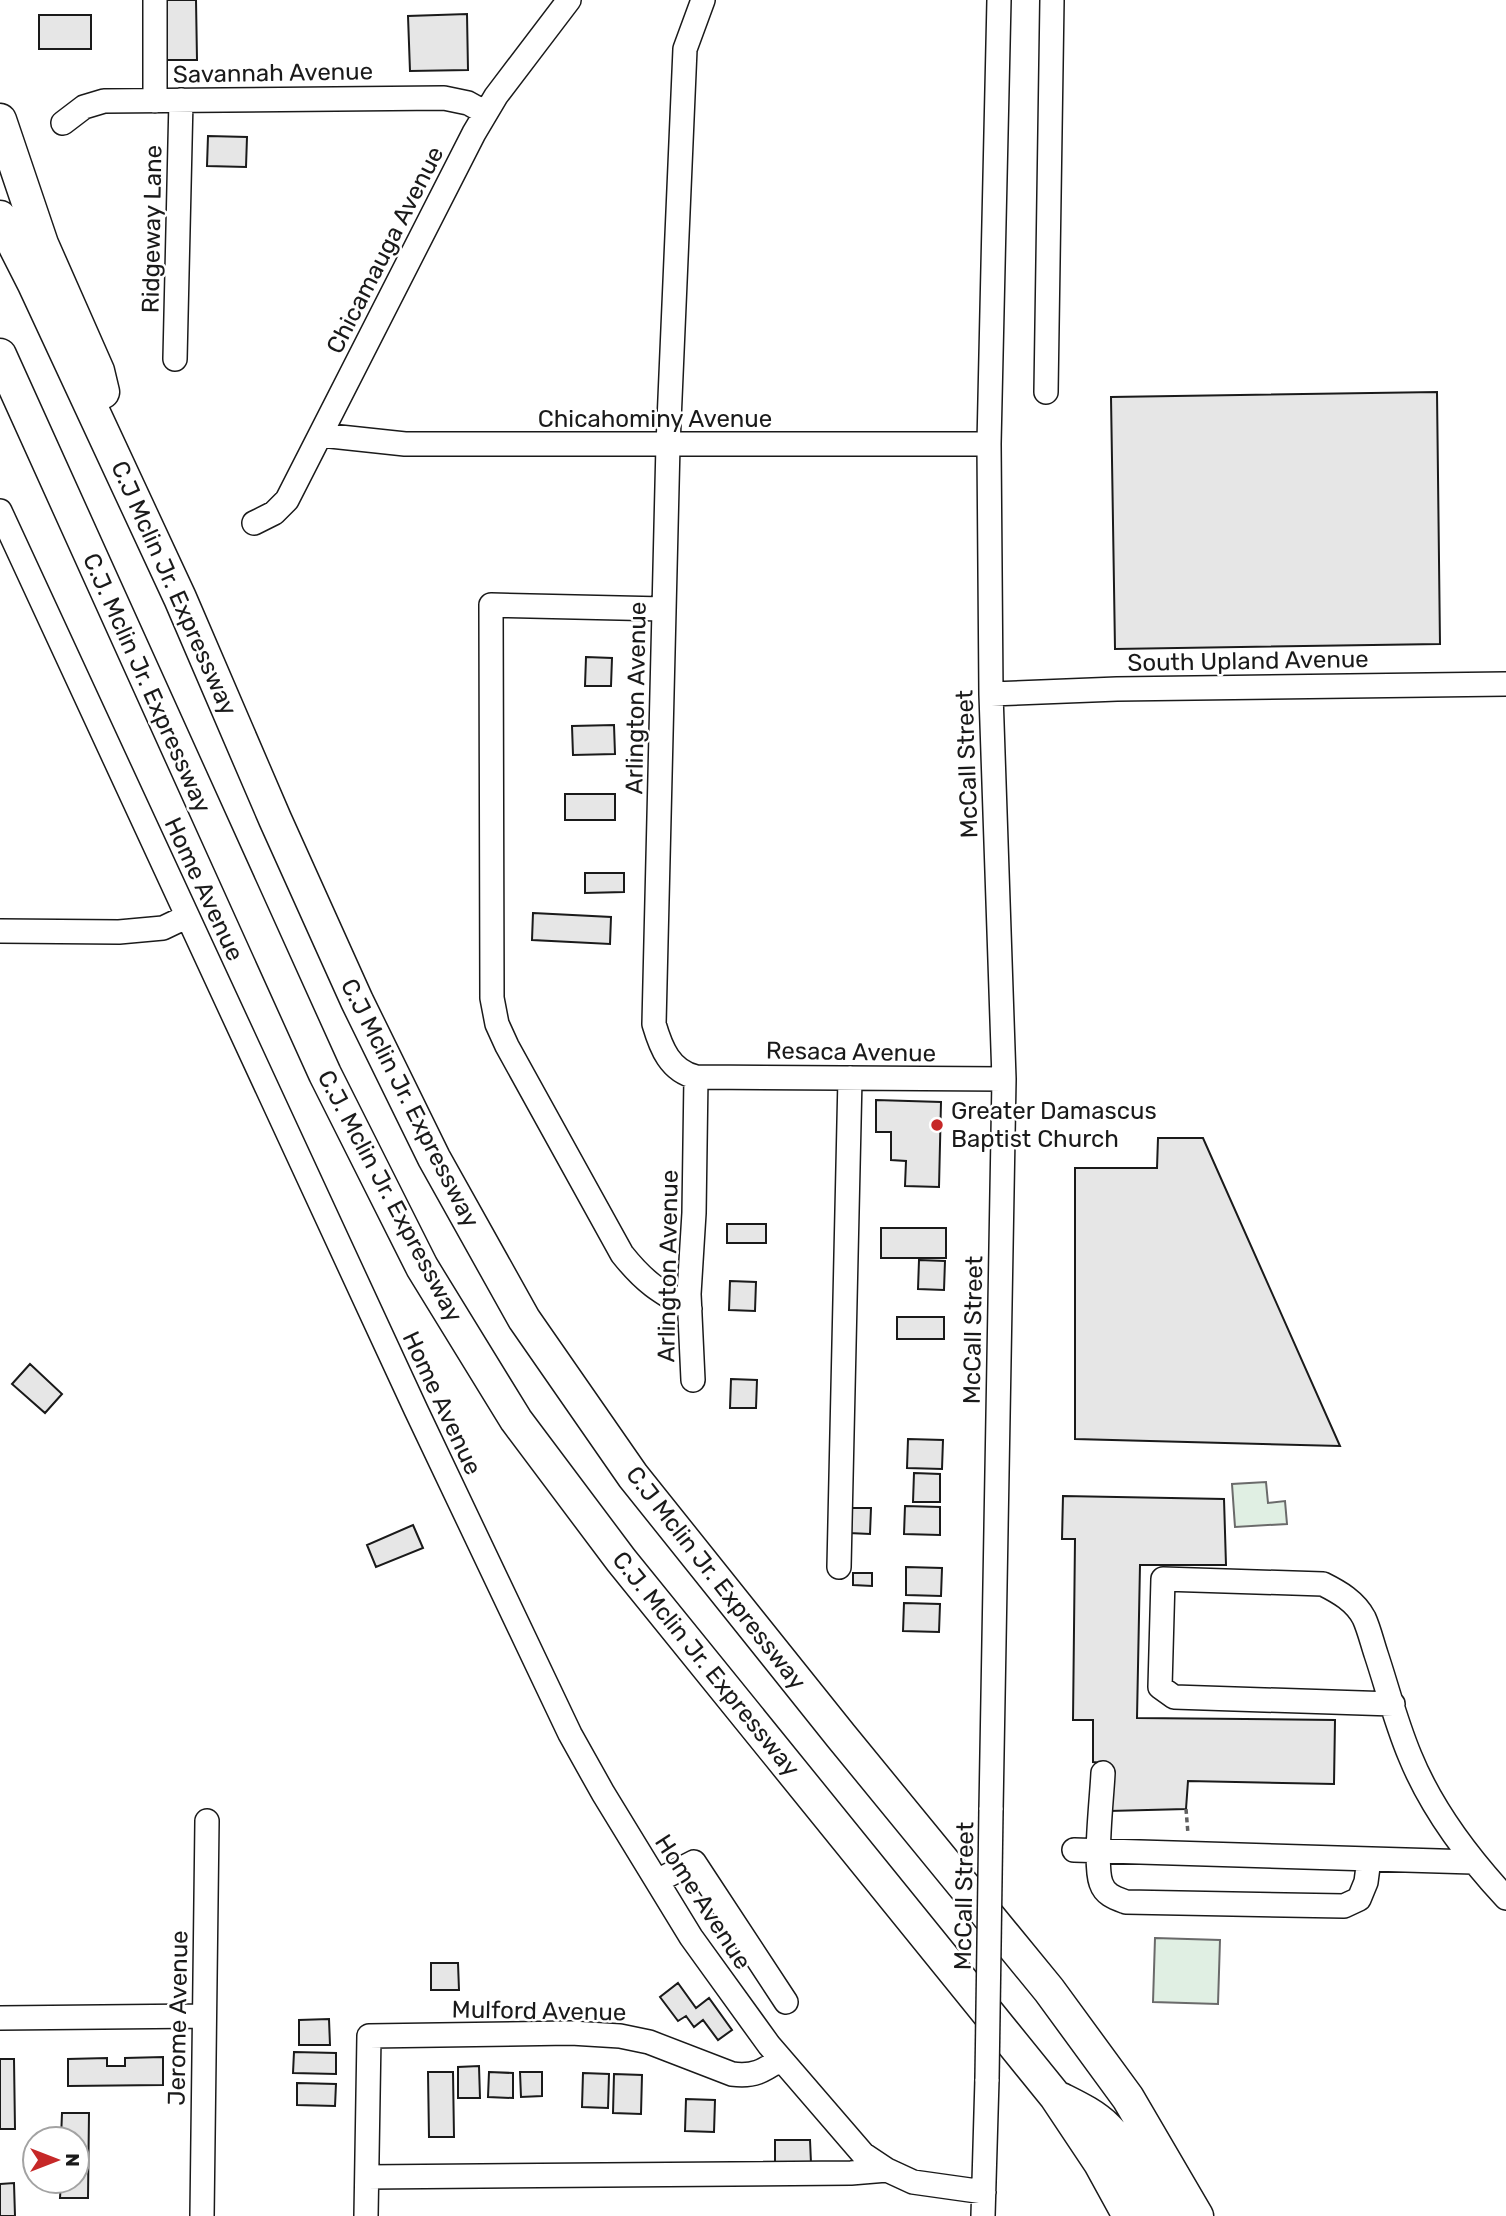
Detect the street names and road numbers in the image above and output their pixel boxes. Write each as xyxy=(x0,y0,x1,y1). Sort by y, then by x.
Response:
street label: Savannah Avenue xyxy=(173,57,373,89)
street label: Chicamauga Avenue xyxy=(321,142,449,358)
street label: Ridgeway Lane xyxy=(137,145,167,313)
street label: Chicahominy Avenue xyxy=(538,405,772,433)
street label: C.J Mclin Jr. Expressway xyxy=(105,456,243,720)
street label: C.J. Mclin Jr. Expressway xyxy=(77,549,217,817)
street label: Arlington Avenue xyxy=(620,601,652,795)
street label: South Upland Avenue xyxy=(1127,645,1369,677)
street label: McCall Street xyxy=(950,689,984,839)
street label: Home Avenue xyxy=(159,813,249,965)
street label: C.J Mclin Jr. Expressway xyxy=(335,974,485,1232)
street label: Resaca Avenue xyxy=(766,1037,936,1067)
street label: C.J. Mclin Jr. Expressway xyxy=(312,1065,468,1327)
street label: Arlington Avenue xyxy=(652,1169,684,1363)
street label: McCall Street xyxy=(958,1256,988,1404)
street label: Home Avenue xyxy=(397,1327,487,1479)
street label: C.J Mclin Jr. Expressway xyxy=(620,1461,812,1695)
street label: C.J. Mclin Jr. Expressway xyxy=(607,1546,805,1782)
street label: McCall Street xyxy=(949,1822,979,1970)
street label: Home Avenue xyxy=(649,1829,757,1975)
street label: Jerome Avenue xyxy=(162,1930,194,2106)
street label: Mulford Avenue xyxy=(451,1995,627,2027)

